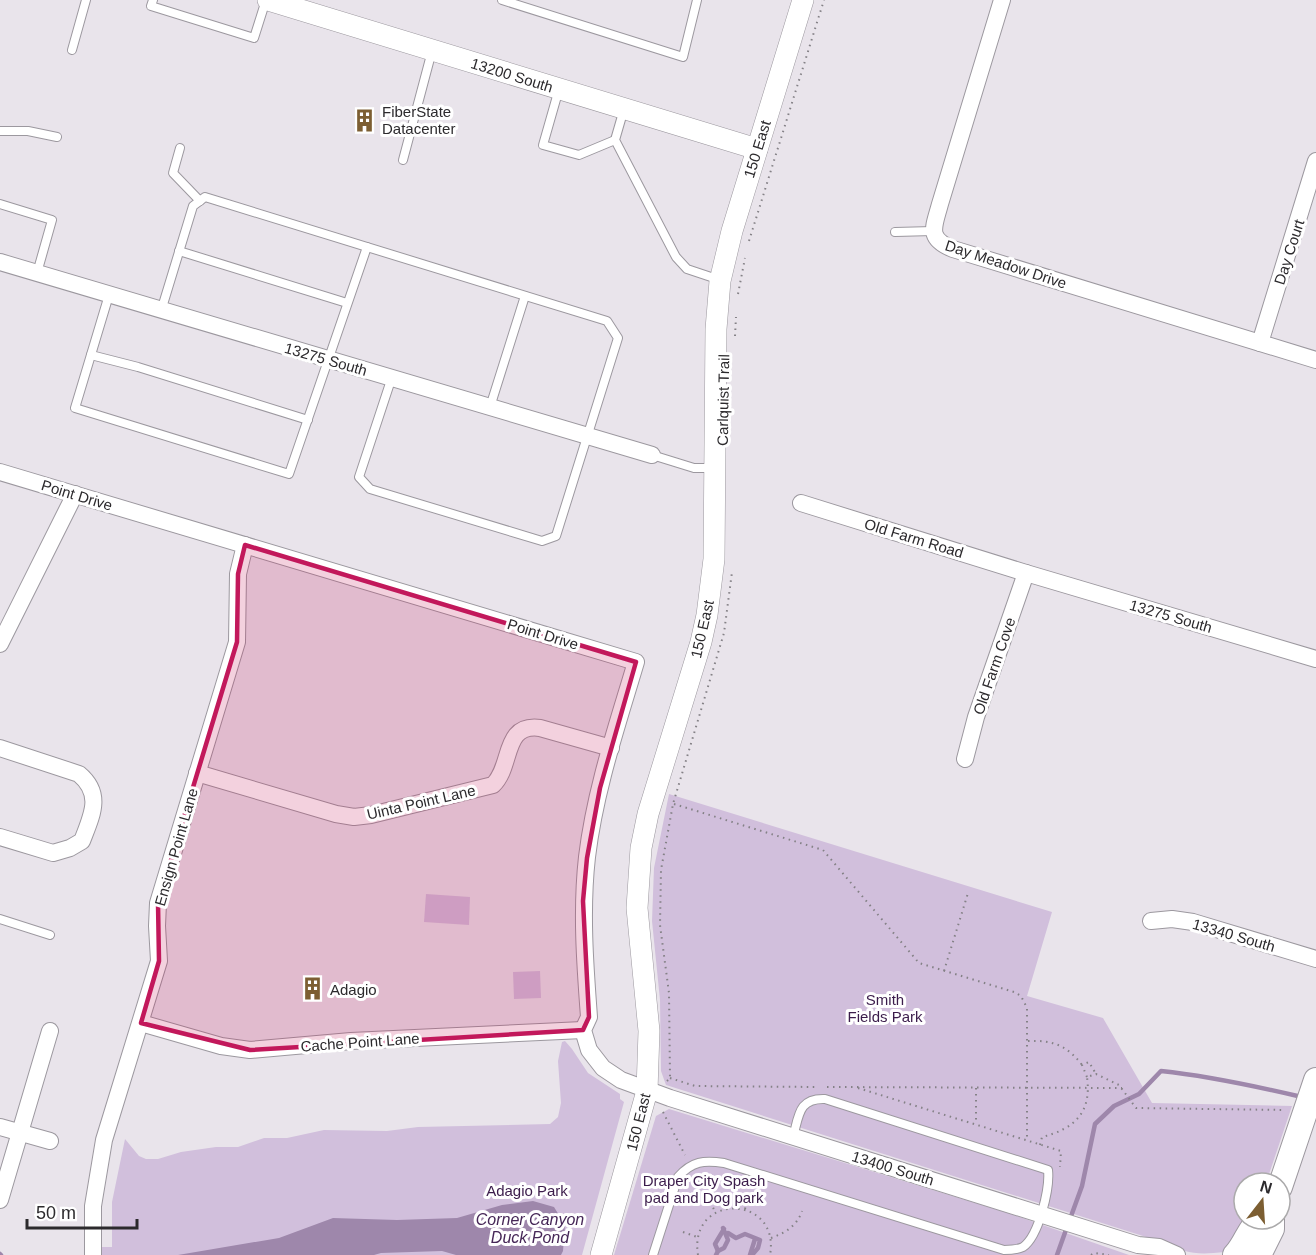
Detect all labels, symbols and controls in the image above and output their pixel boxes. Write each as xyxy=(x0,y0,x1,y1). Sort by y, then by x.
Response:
street label: 13200 South xyxy=(469,54,555,96)
place label: FiberState Datacenter xyxy=(382,103,455,137)
building icon: FiberState Datacenter xyxy=(351,107,377,133)
street label: 150 East xyxy=(740,117,774,180)
street label: Day Court xyxy=(1270,216,1308,287)
street label: Day Meadow Drive xyxy=(943,236,1069,292)
street label: 13275 South xyxy=(283,339,369,379)
street label: Carlquist Trail xyxy=(714,354,732,446)
street label: Point Drive xyxy=(39,476,115,514)
street label: Old Farm Road xyxy=(862,515,966,561)
street label: 13275 South xyxy=(1128,596,1214,636)
street label: 150 East xyxy=(687,597,717,660)
street label: Point Drive xyxy=(505,615,581,653)
street label: Old Farm Cove xyxy=(969,615,1019,717)
street label: Uinta Point Lane xyxy=(365,781,477,823)
street label: Ensign Point Lane xyxy=(151,786,201,908)
street label: 13340 South xyxy=(1191,915,1277,955)
building icon: Adagio xyxy=(299,976,325,1002)
place label: Adagio xyxy=(330,981,377,998)
park label: Smith Fields Park xyxy=(847,991,923,1025)
street label: Cache Point Lane xyxy=(300,1029,420,1055)
street label: 150 East xyxy=(623,1090,654,1153)
street label: 13400 South xyxy=(850,1147,936,1189)
north arrow xyxy=(1232,1171,1292,1231)
park label: Draper City Spash pad and Dog park xyxy=(643,1172,765,1206)
text: N xyxy=(1258,1177,1274,1197)
park label: Adagio Park xyxy=(486,1182,568,1199)
scale bar xyxy=(27,1192,136,1230)
text: 50 m xyxy=(36,1203,76,1223)
water label: Corner Canyon Duck Pond xyxy=(476,1211,584,1246)

